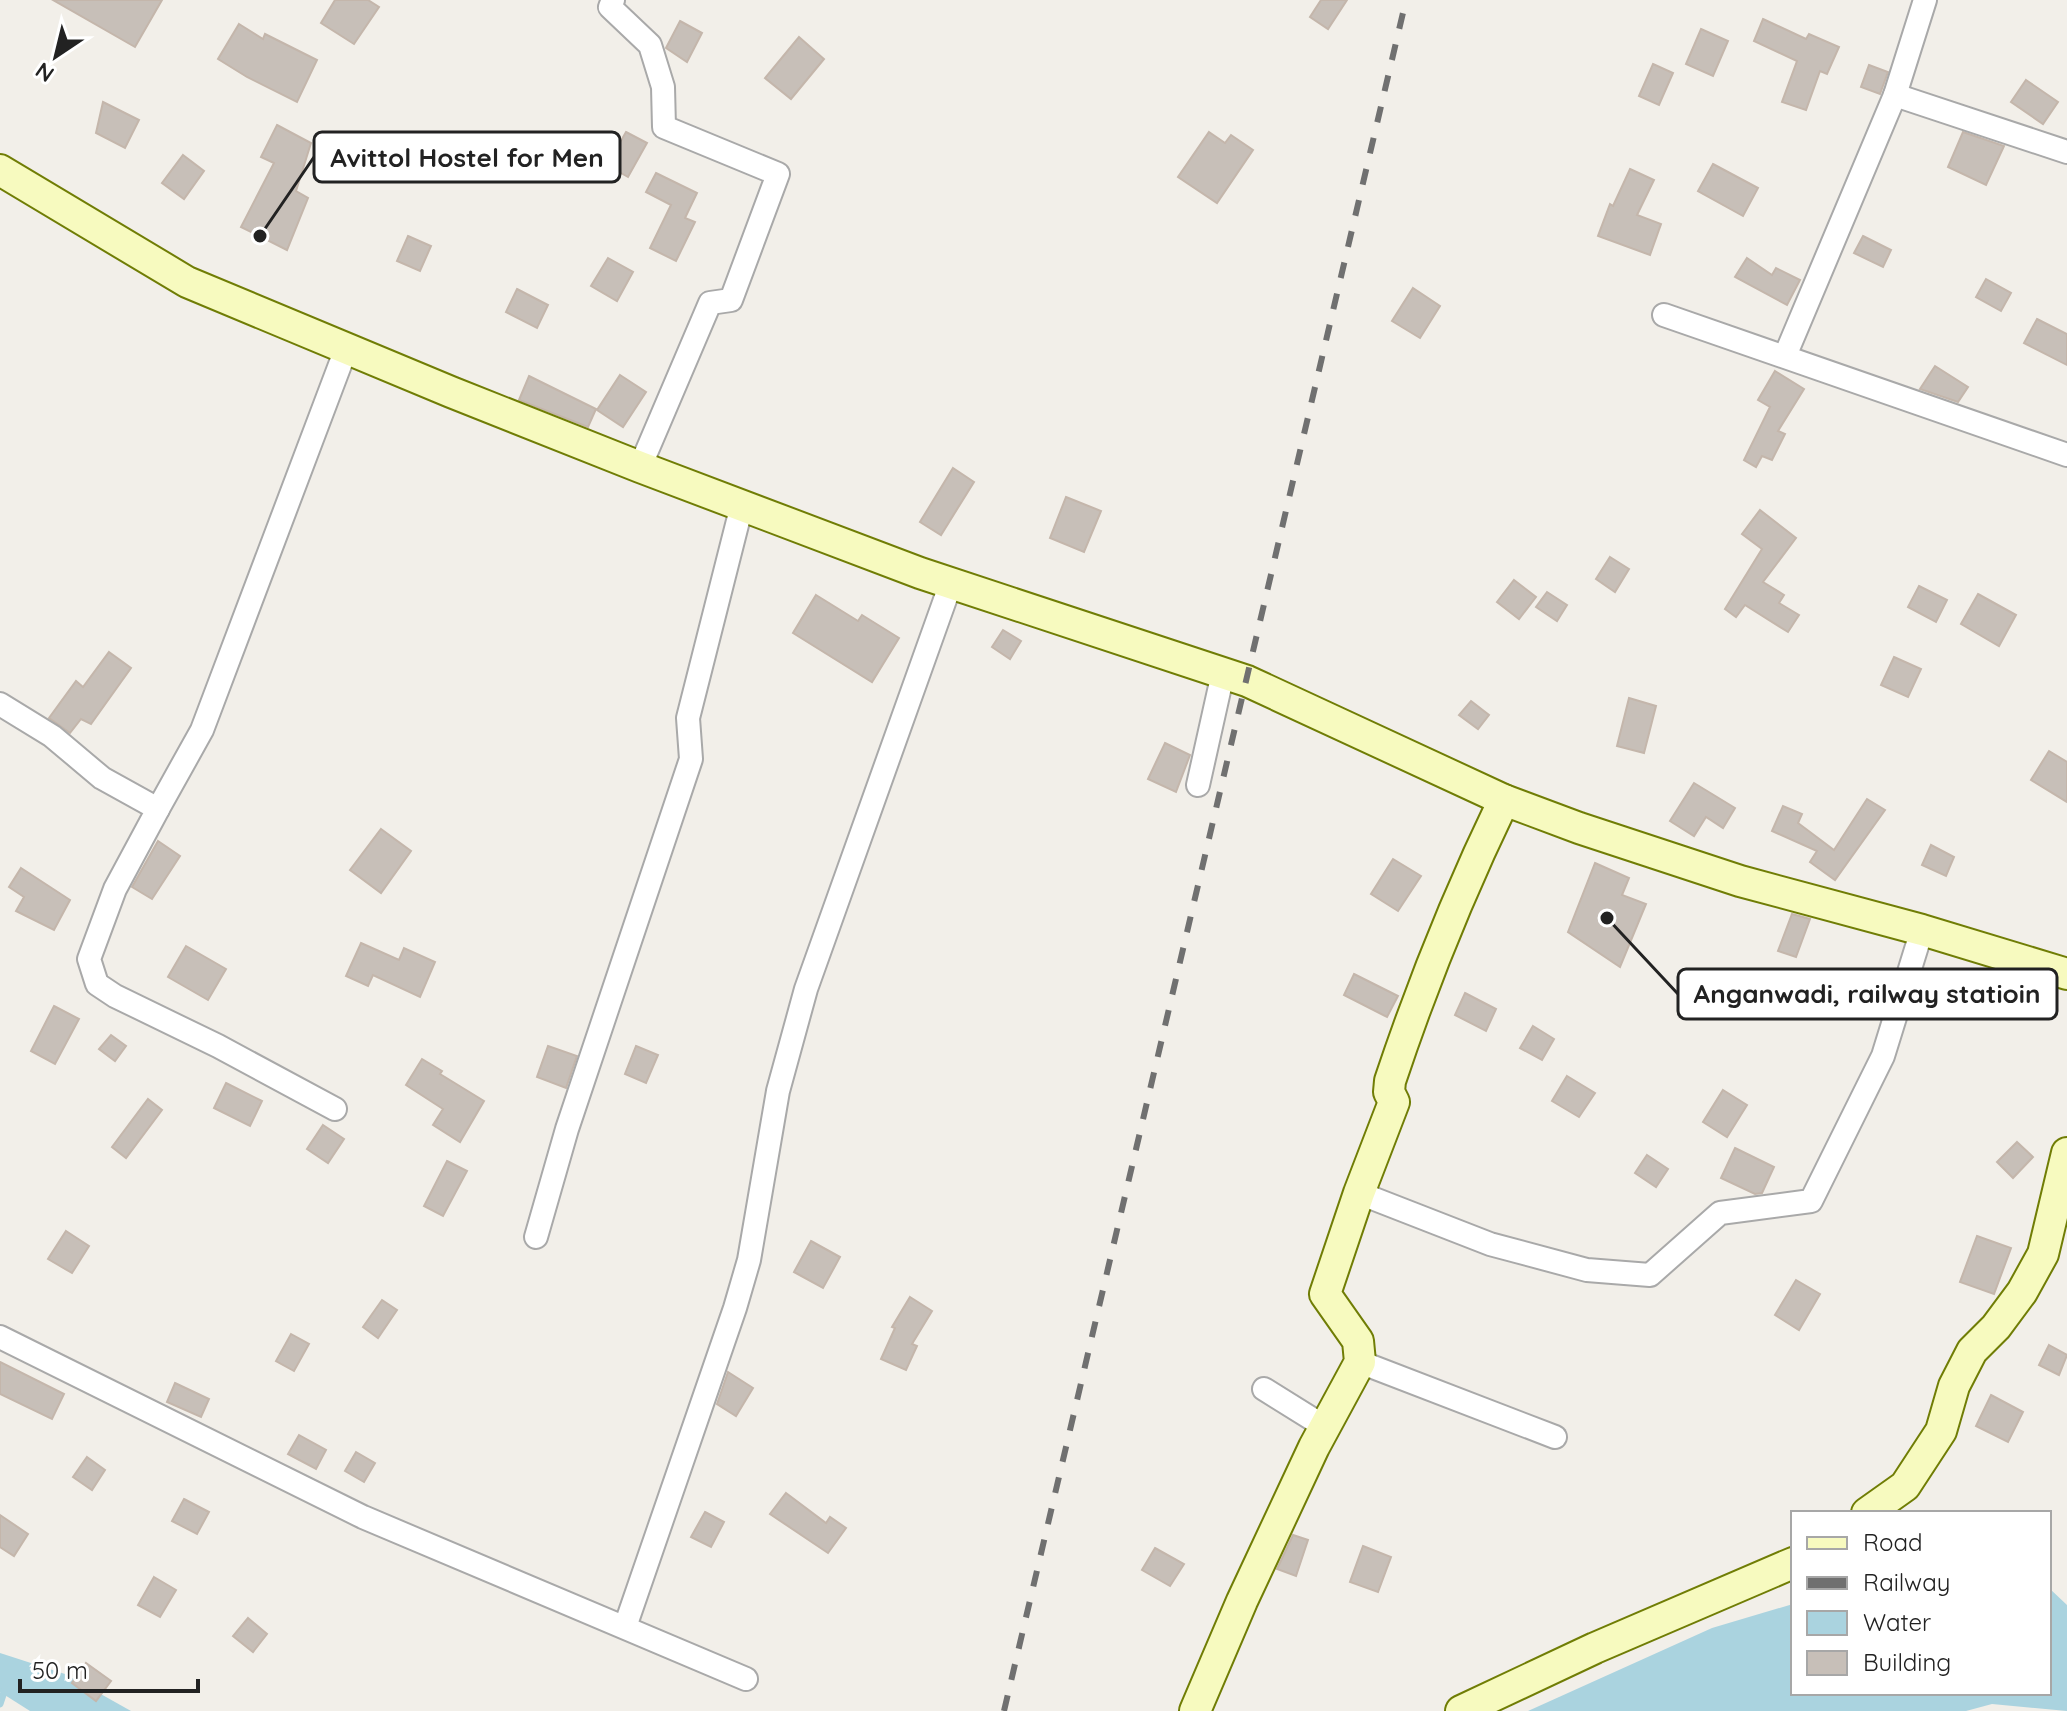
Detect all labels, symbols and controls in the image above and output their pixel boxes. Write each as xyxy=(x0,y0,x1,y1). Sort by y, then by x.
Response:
north arrow xyxy=(16,16,96,96)
text: N xyxy=(30,56,59,88)
callout: Avittol Hostel for Men xyxy=(314,132,620,182)
text: Avittol Hostel for Men xyxy=(330,141,604,174)
callout: Anganwadi, railway statioin xyxy=(1678,969,2057,1019)
text: Anganwadi, railway statioin xyxy=(1694,977,2040,1010)
legend xyxy=(1791,1511,2051,1695)
text: Road xyxy=(1863,1527,1923,1557)
text: Railway xyxy=(1863,1567,1950,1597)
text: Water xyxy=(1863,1607,1931,1637)
scale bar xyxy=(20,1643,198,1693)
text: Building xyxy=(1863,1647,1951,1677)
text: 50 m xyxy=(32,1655,88,1685)

